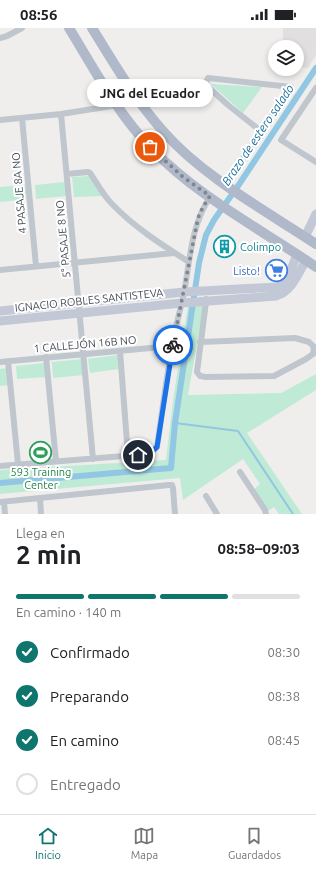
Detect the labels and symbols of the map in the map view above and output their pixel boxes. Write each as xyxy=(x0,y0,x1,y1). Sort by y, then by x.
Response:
callout: JNG del Ecuador xyxy=(87,79,213,107)
water label: Brazo de estero salado xyxy=(219,81,296,188)
pin xyxy=(133,130,167,164)
street label: 4 PASAJE 8A NO xyxy=(9,152,29,234)
street label: 5° PASAJE 8 NO xyxy=(54,200,72,278)
building icon: Colimpo xyxy=(211,234,237,260)
place label: Colimpo xyxy=(240,241,281,253)
supermarket icon: Listo! xyxy=(263,258,289,284)
place label: Listo! xyxy=(233,265,260,277)
street label: IGNACIO ROBLES SANTISTEVA xyxy=(14,286,165,314)
courier xyxy=(153,325,193,365)
street label: 1 CALLEJÓN 16B NO xyxy=(33,333,137,354)
pin xyxy=(121,438,155,472)
sports icon: 593 Training Center xyxy=(28,439,54,465)
place label: 593 Training Center xyxy=(11,466,71,491)

